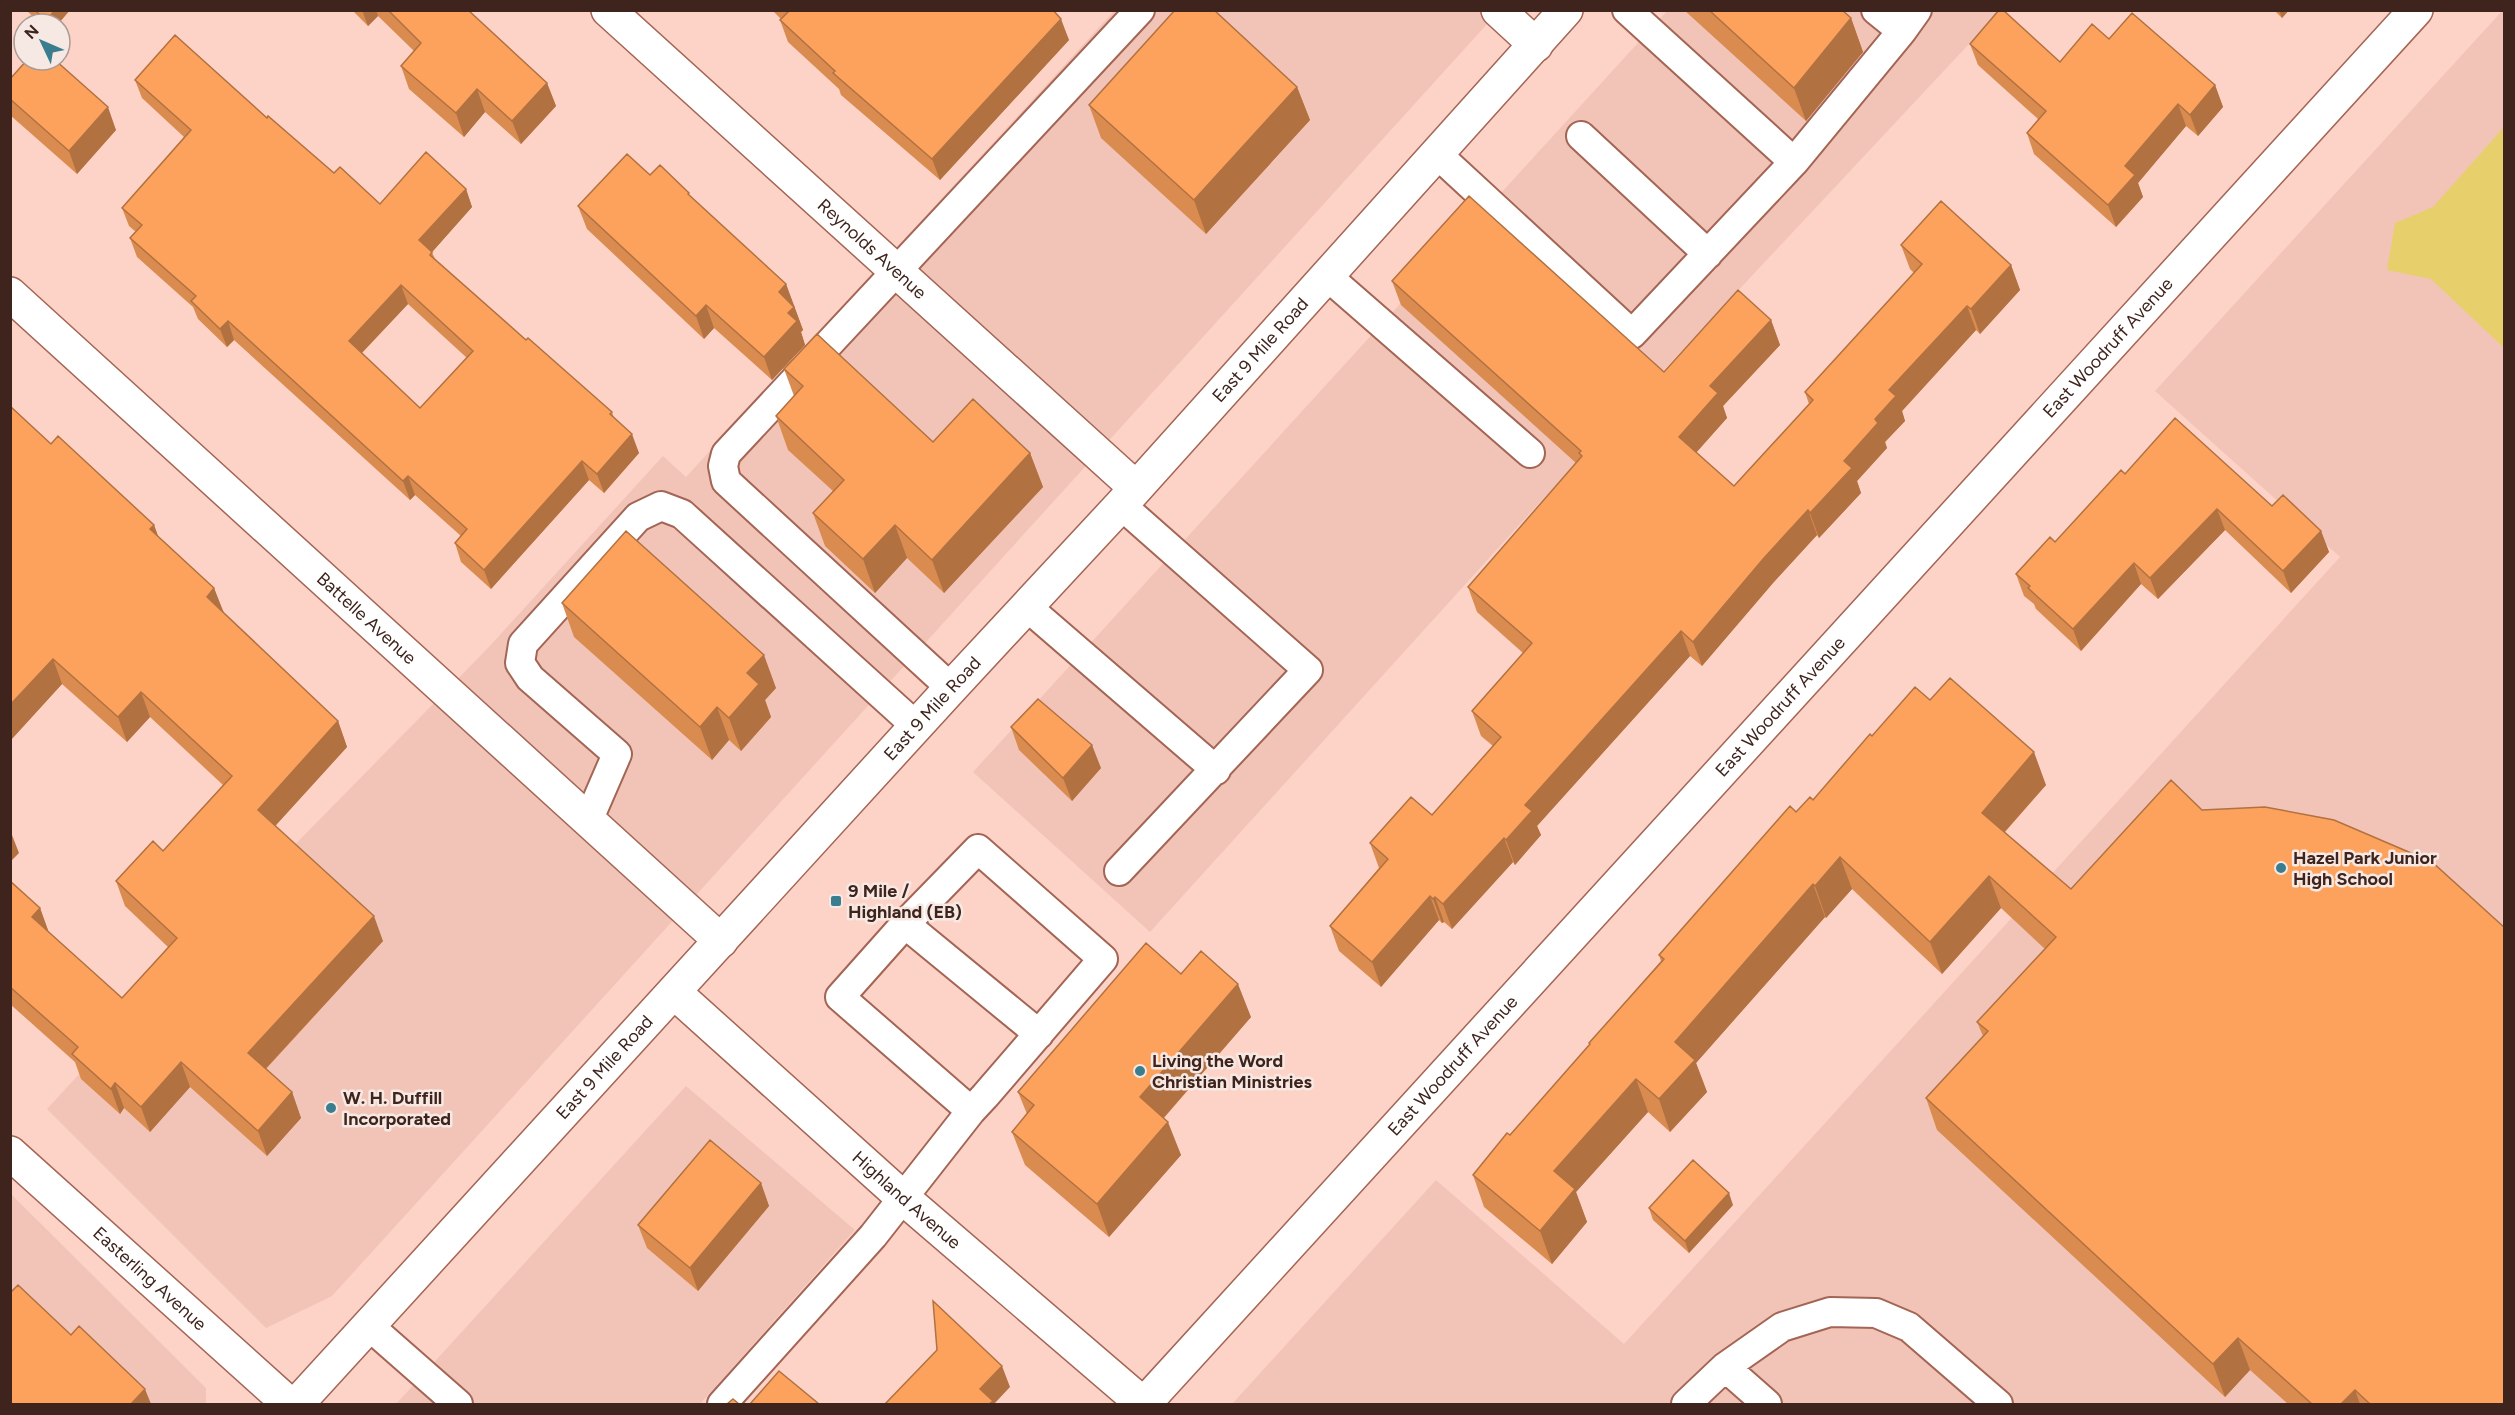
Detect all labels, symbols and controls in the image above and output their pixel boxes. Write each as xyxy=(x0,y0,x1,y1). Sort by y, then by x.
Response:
north arrow xyxy=(12,12,72,72)
text: N xyxy=(20,21,43,43)
street label: Reynolds Avenue xyxy=(813,194,931,304)
street label: East Woodruff Avenue xyxy=(2038,273,2178,422)
street label: East 9 Mile Road xyxy=(1208,293,1313,407)
street label: Battelle Avenue xyxy=(312,568,421,669)
street label: East Woodruff Avenue xyxy=(1711,632,1850,781)
street label: East 9 Mile Road xyxy=(879,652,986,765)
place label: Hazel Park Junior High School xyxy=(2293,847,2437,890)
marker: Hazel Park Junior High School xyxy=(2274,861,2288,875)
place label: 9 Mile / Highland (EB) xyxy=(848,880,962,923)
marker: 9 Mile / Highland (EB) xyxy=(829,894,843,908)
street label: East Woodruff Avenue xyxy=(1383,991,1522,1140)
street label: East 9 Mile Road xyxy=(551,1011,658,1124)
place label: Living the Word Christian Ministries xyxy=(1152,1050,1313,1093)
marker: Living the Word Christian Ministries xyxy=(1133,1064,1147,1078)
place label: W. H. Duffill Incorporated xyxy=(343,1087,451,1130)
marker: W. H. Duffill Incorporated xyxy=(324,1101,338,1115)
street label: Highland Avenue xyxy=(848,1146,966,1254)
street label: Easterling Avenue xyxy=(88,1222,211,1336)

